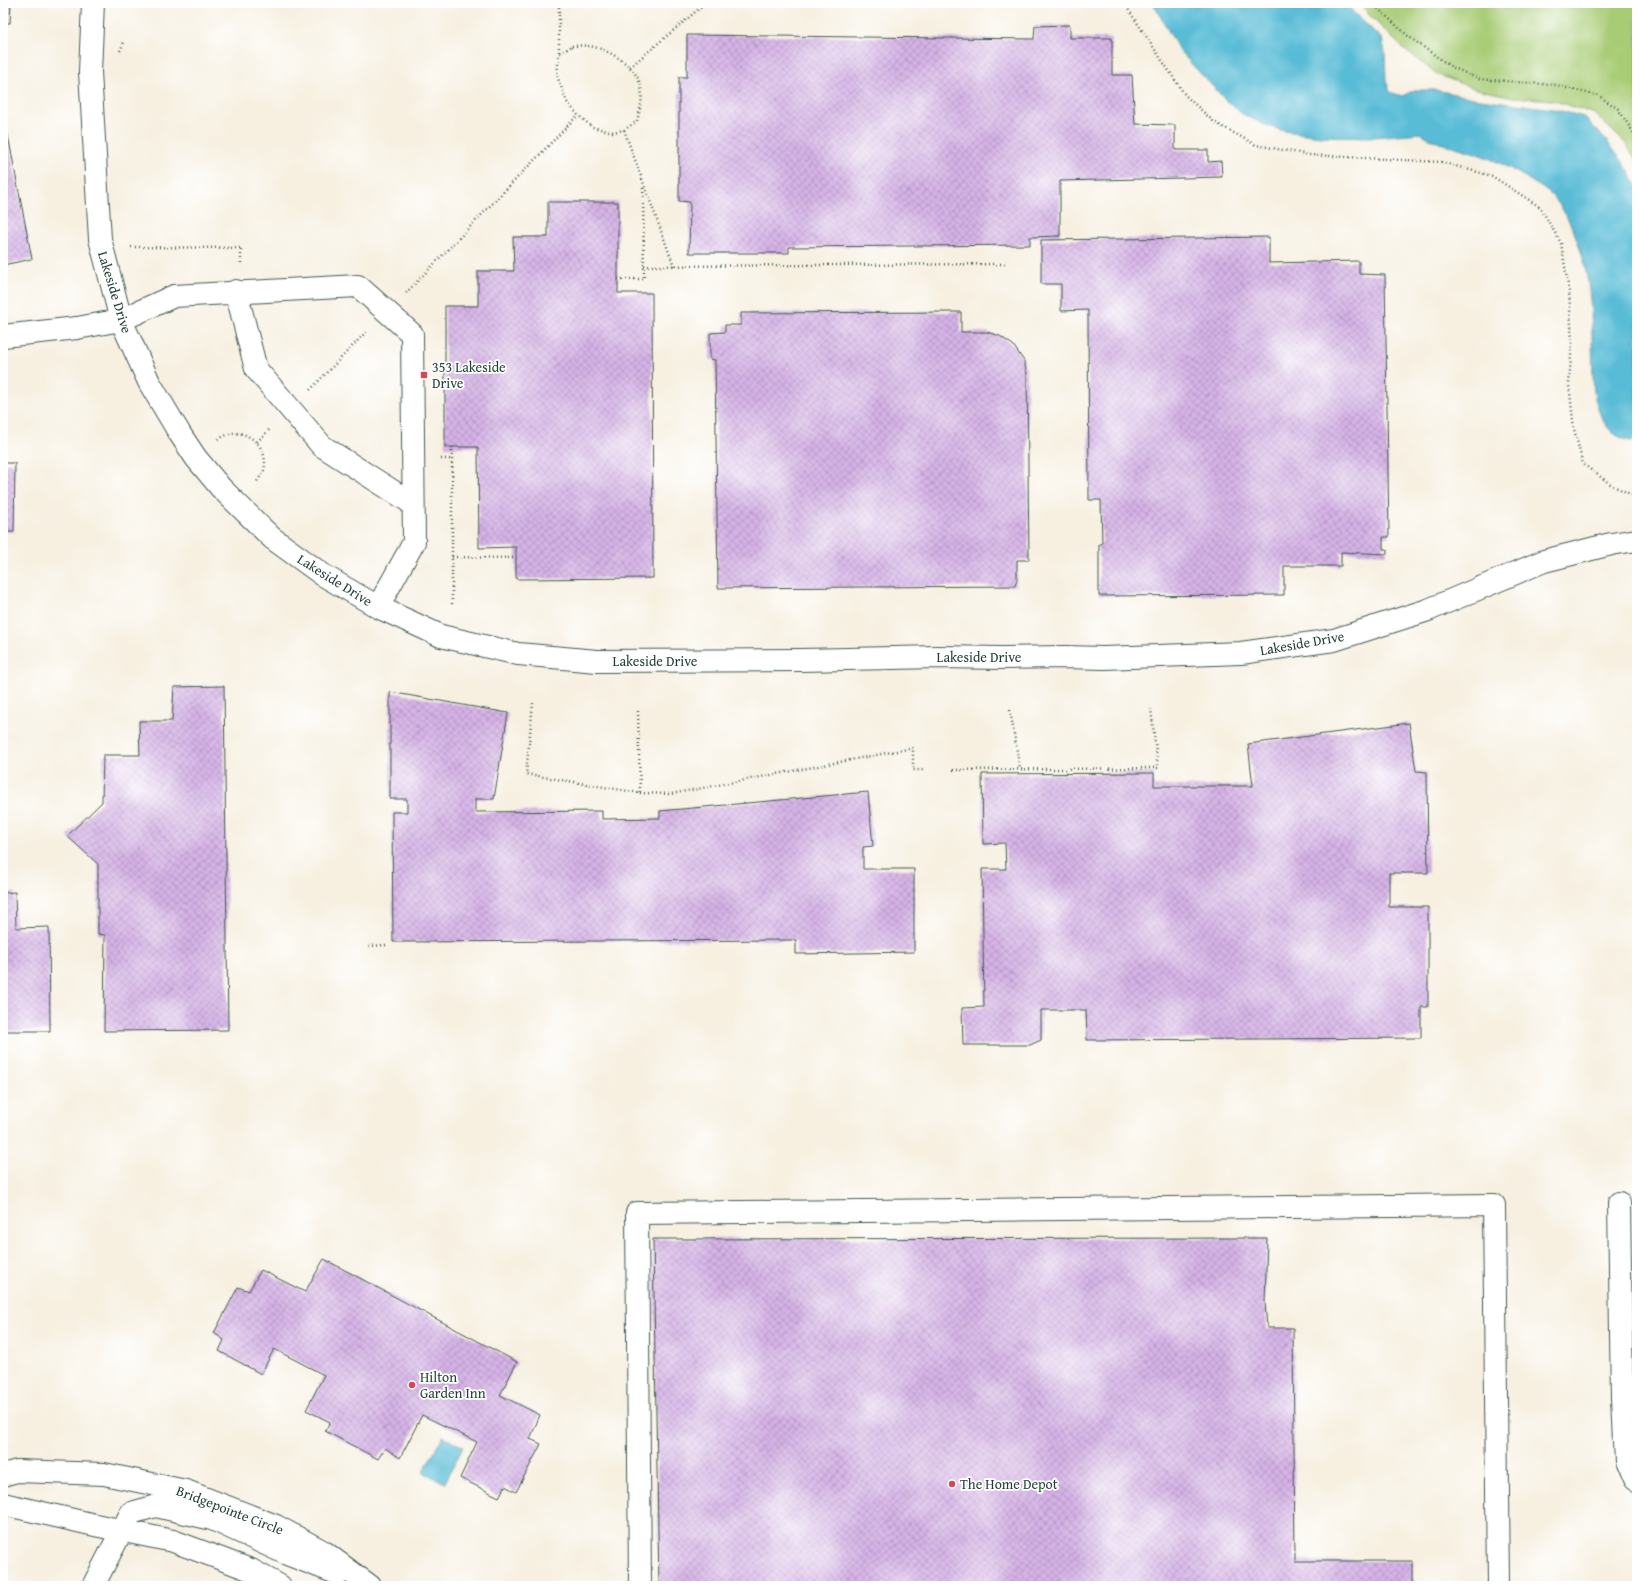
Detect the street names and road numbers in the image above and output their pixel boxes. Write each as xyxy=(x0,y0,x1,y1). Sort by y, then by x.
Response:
street label: Lakeside Drive xyxy=(93,248,137,336)
street label: Lakeside Drive xyxy=(294,549,377,611)
street label: Lakeside Drive xyxy=(1258,626,1346,660)
street label: Lakeside Drive xyxy=(937,647,1022,667)
street label: Lakeside Drive xyxy=(613,651,698,671)
street label: Bridgepointe Circle xyxy=(174,1480,287,1540)

